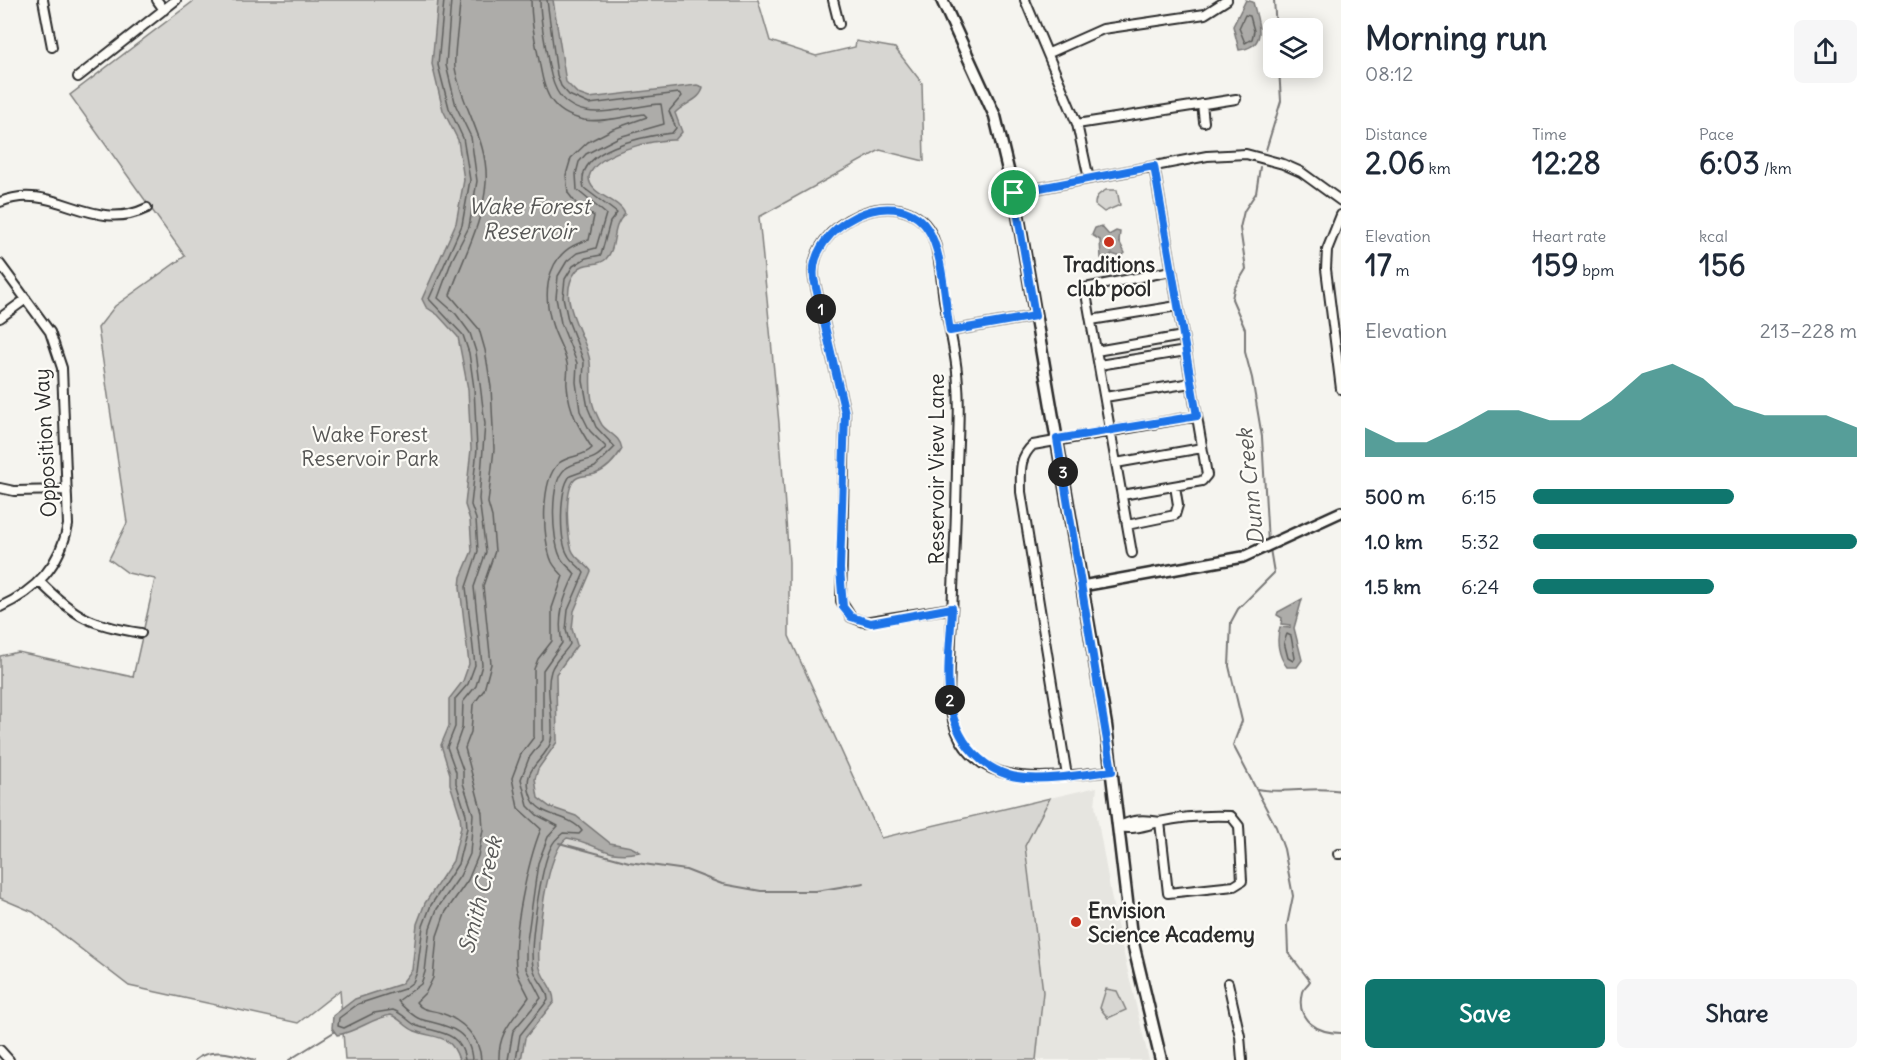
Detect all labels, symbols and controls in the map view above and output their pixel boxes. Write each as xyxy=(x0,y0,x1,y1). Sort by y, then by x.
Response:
text: Morning run xyxy=(1365,17,1547,59)
map controls xyxy=(1263,18,1323,78)
button: layers xyxy=(1263,18,1323,78)
button: share xyxy=(1794,20,1857,83)
text: 08:12 xyxy=(1365,61,1413,86)
text: Distance xyxy=(1365,124,1427,144)
text: Time xyxy=(1532,124,1567,144)
text: Pace xyxy=(1699,124,1734,144)
text: 2.06 xyxy=(1365,144,1425,182)
text: 12:28 xyxy=(1532,144,1601,182)
text: 6:03 xyxy=(1699,144,1760,182)
text: km xyxy=(1425,158,1451,178)
text: /km xyxy=(1760,158,1792,178)
pin xyxy=(988,167,1039,218)
icon: arrive xyxy=(997,176,1030,209)
water label: Wake Forest Reservoir xyxy=(468,192,592,245)
text: Elevation xyxy=(1365,226,1431,246)
text: Heart rate xyxy=(1532,226,1606,246)
text: kcal xyxy=(1699,226,1728,246)
marker: Traditions club pool xyxy=(1102,235,1116,249)
text: 17 xyxy=(1365,246,1392,284)
text: 159 xyxy=(1532,246,1578,284)
text: 156 xyxy=(1699,246,1745,284)
place label: Traditions club pool xyxy=(1063,251,1156,302)
text: m xyxy=(1392,260,1409,280)
text: bpm xyxy=(1578,260,1614,280)
pin: 1 xyxy=(806,294,836,324)
text: 1 xyxy=(818,299,824,319)
text: Elevation xyxy=(1365,318,1447,343)
text: 213–228 m xyxy=(1760,318,1857,343)
street label: Opposition Way xyxy=(28,368,62,518)
street label: Reservoir View Lane xyxy=(923,373,950,565)
park label: Wake Forest Reservoir Park xyxy=(301,421,439,472)
water label: Dunn Creek xyxy=(1230,426,1270,547)
pin: 3 xyxy=(1048,457,1078,487)
text: 3 xyxy=(1058,462,1068,482)
text: 500 m xyxy=(1365,484,1425,509)
text: 6:15 xyxy=(1461,484,1497,509)
text: 1.0 km xyxy=(1365,529,1423,554)
text: 5:32 xyxy=(1461,529,1499,554)
text: 1.5 km xyxy=(1365,574,1421,599)
text: 6:24 xyxy=(1461,574,1499,599)
pin: 2 xyxy=(935,685,965,715)
text: 2 xyxy=(946,690,954,710)
water label: Smith Creek xyxy=(452,832,508,956)
place label: Envision Science Academy xyxy=(1088,897,1255,948)
marker: Envision Science Academy xyxy=(1069,915,1083,929)
button: Save xyxy=(1365,979,1605,1048)
button: Share xyxy=(1617,979,1857,1048)

